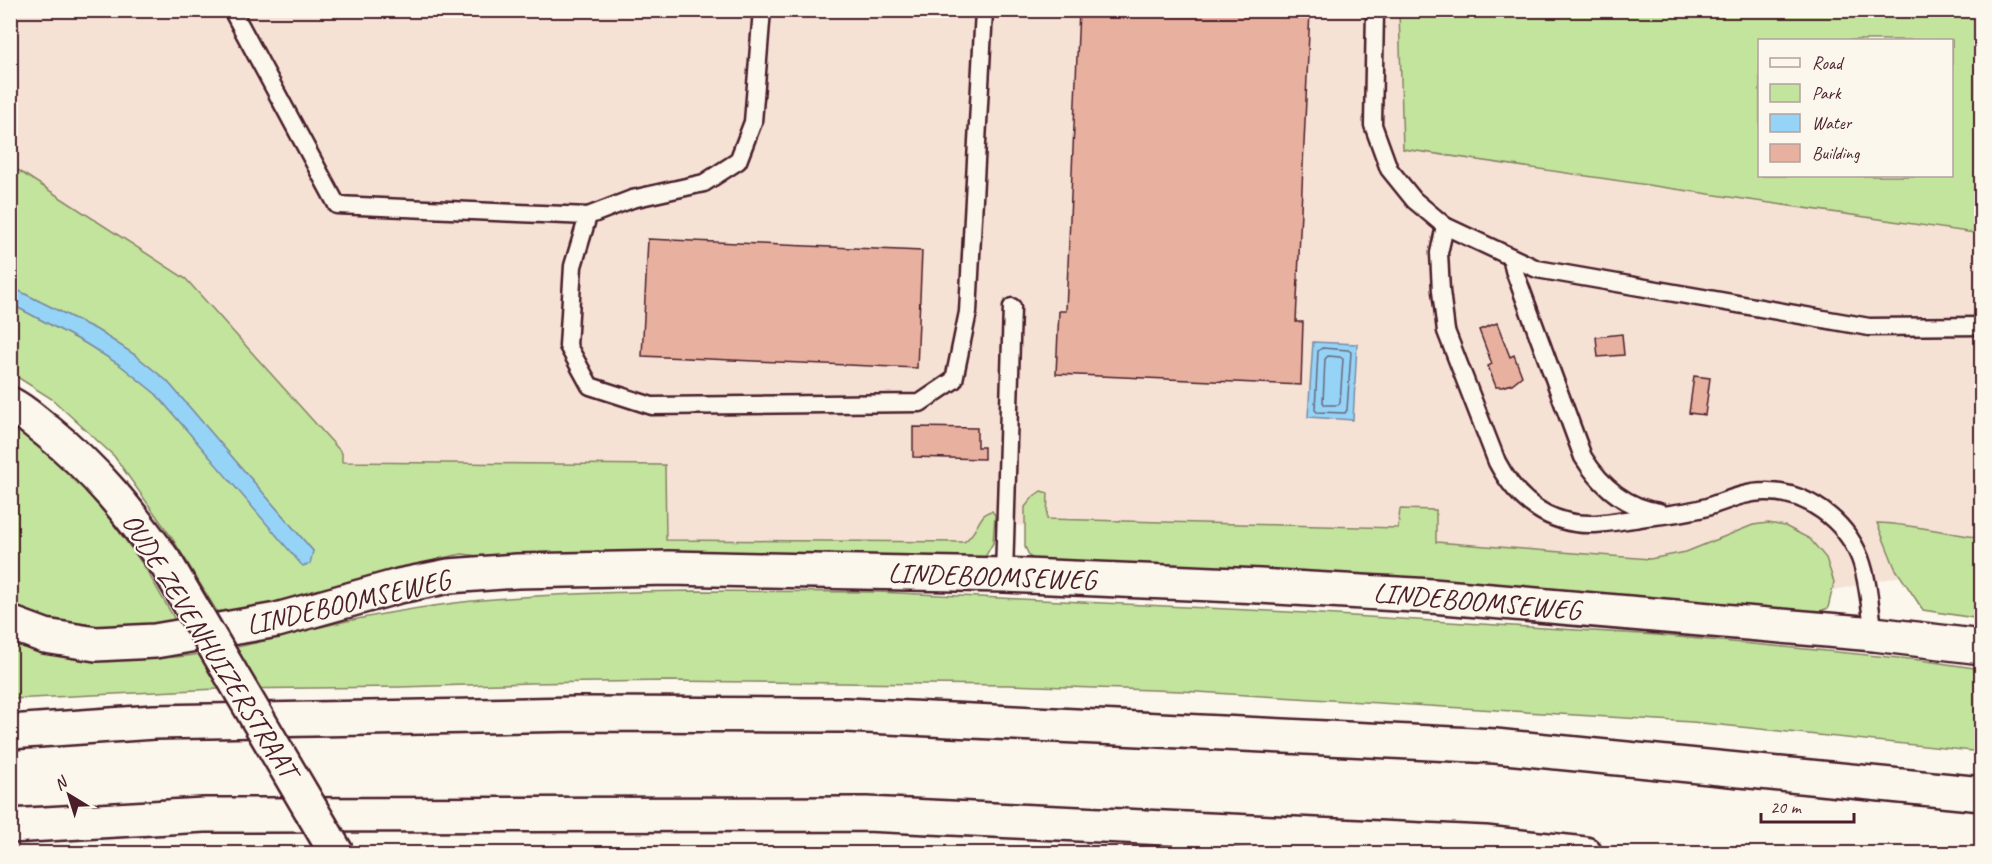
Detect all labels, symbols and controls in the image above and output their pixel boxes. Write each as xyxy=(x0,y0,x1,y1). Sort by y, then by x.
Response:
legend xyxy=(1758,39,1953,177)
text: Road xyxy=(1812,52,1845,74)
text: Park xyxy=(1812,82,1842,104)
text: Water xyxy=(1812,112,1853,134)
text: Building xyxy=(1812,142,1861,164)
street label: OUDE ZEVENHUIZERSTRAAT xyxy=(114,506,309,790)
street label: LINDEBOOMSEWEG xyxy=(888,555,1099,597)
street label: LINDEBOOMSEWEG xyxy=(243,561,456,642)
street label: LINDEBOOMSEWEG xyxy=(1372,575,1585,628)
north arrow xyxy=(39,765,99,825)
text: N xyxy=(50,771,73,795)
scale bar xyxy=(1761,786,1854,824)
text: 20 m xyxy=(1770,796,1803,818)

